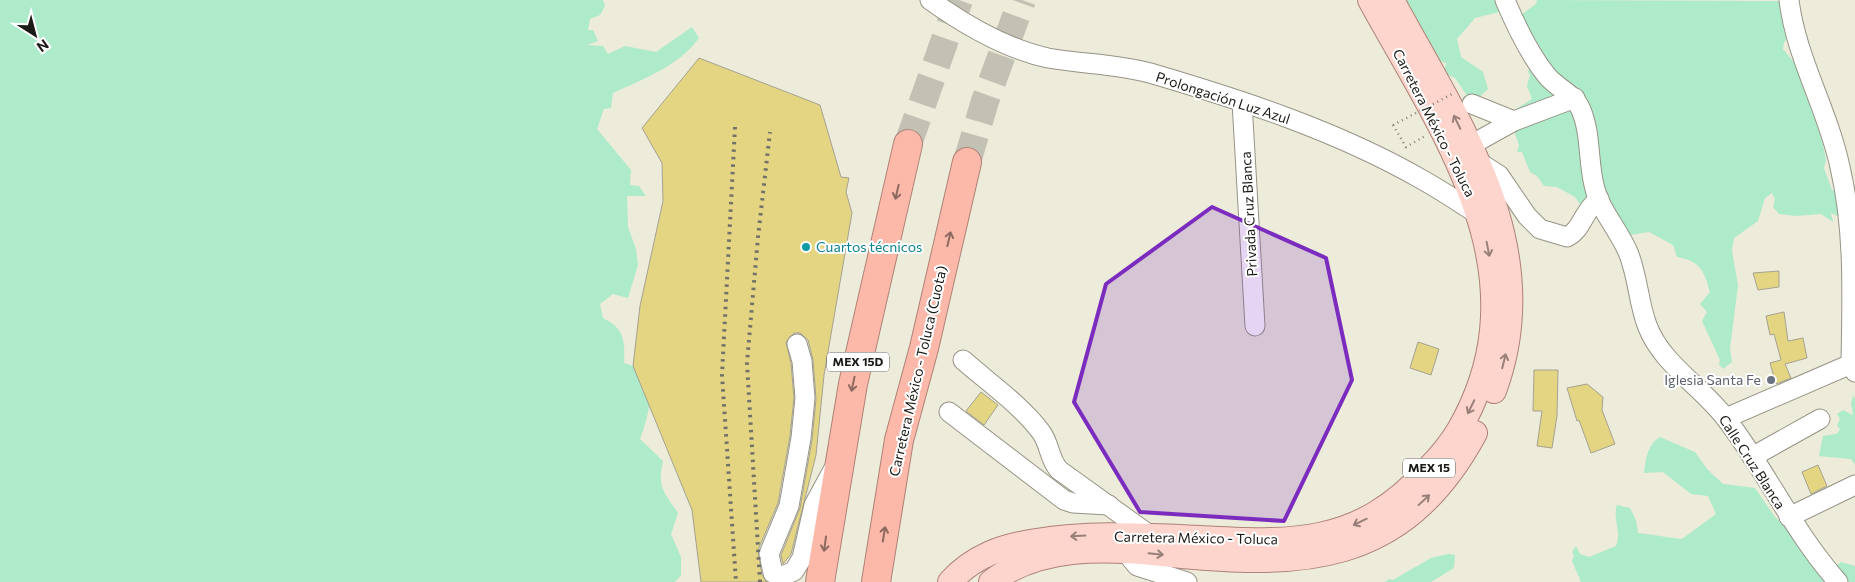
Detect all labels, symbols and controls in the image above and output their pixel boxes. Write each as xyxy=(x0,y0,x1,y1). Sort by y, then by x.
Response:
north arrow xyxy=(10,10,60,60)
text: N xyxy=(34,36,52,56)
street label: Carretera México - Toluca xyxy=(1390,46,1479,200)
street label: Prolongación Luz Azul xyxy=(1154,68,1293,127)
one-way arrow xyxy=(1452,114,1462,129)
street label: Privada Cruz Blanca xyxy=(1237,151,1260,277)
one-way arrow xyxy=(892,183,901,199)
one-way arrow xyxy=(945,231,954,247)
place label: Cuartos técnicos xyxy=(816,238,922,255)
one-way arrow xyxy=(1484,240,1493,256)
marker: Cuartos técnicos xyxy=(800,241,812,253)
street label: Carretera México - Toluca (Cuota) xyxy=(885,264,950,478)
road number: MEX 15D xyxy=(827,352,889,372)
one-way arrow xyxy=(1500,353,1509,369)
place label: Iglesia Santa Fe xyxy=(1664,371,1761,388)
marker: Iglesia Santa Fe xyxy=(1765,374,1777,386)
one-way arrow xyxy=(848,376,857,392)
one-way arrow xyxy=(1465,399,1475,414)
street label: Calle Cruz Blanca xyxy=(1716,411,1789,512)
road number: MEX 15 xyxy=(1403,458,1455,478)
one-way arrow xyxy=(1418,494,1431,506)
one-way arrow xyxy=(1353,518,1368,527)
one-way arrow xyxy=(879,526,889,542)
street label: Carretera México - Toluca xyxy=(1114,528,1278,547)
one-way arrow xyxy=(1070,532,1086,541)
one-way arrow xyxy=(820,536,830,552)
one-way arrow xyxy=(1148,549,1164,559)

